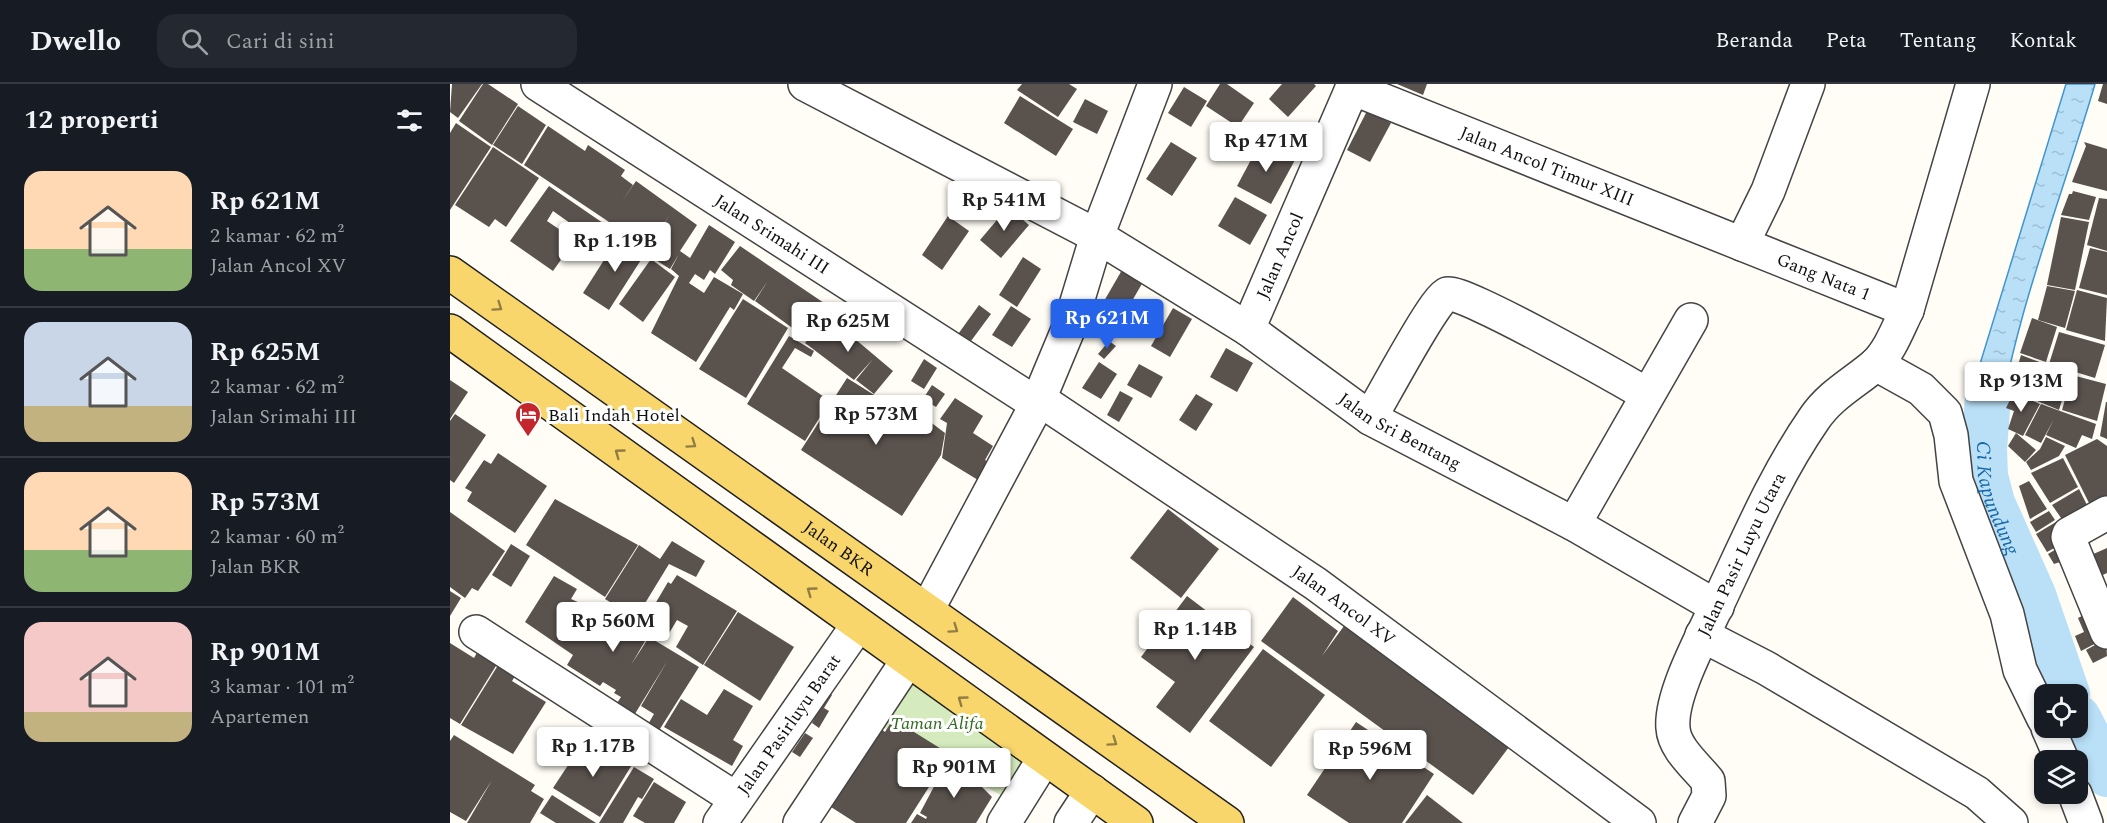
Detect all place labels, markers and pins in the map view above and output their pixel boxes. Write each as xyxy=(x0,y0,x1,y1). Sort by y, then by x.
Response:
pin: Rp 471M xyxy=(1211,122,1321,173)
pin: Rp 541M xyxy=(949,181,1059,232)
pin: Rp 1.19B xyxy=(553,222,677,273)
pin: Rp 621M xyxy=(1052,299,1162,350)
pin: Rp 625M xyxy=(793,302,903,353)
pin: Rp 913M xyxy=(1966,362,2076,413)
pin: Rp 573M xyxy=(821,395,931,446)
hotel icon: Bali Indah Hotel xyxy=(513,400,543,438)
place label: Bali Indah Hotel xyxy=(548,402,680,429)
pin: Rp 560M xyxy=(558,602,668,653)
pin: Rp 1.14B xyxy=(1133,610,1257,661)
pin: Rp 1.17B xyxy=(531,727,655,778)
pin: Rp 596M xyxy=(1315,730,1425,781)
pin: Rp 901M xyxy=(899,748,1009,799)

